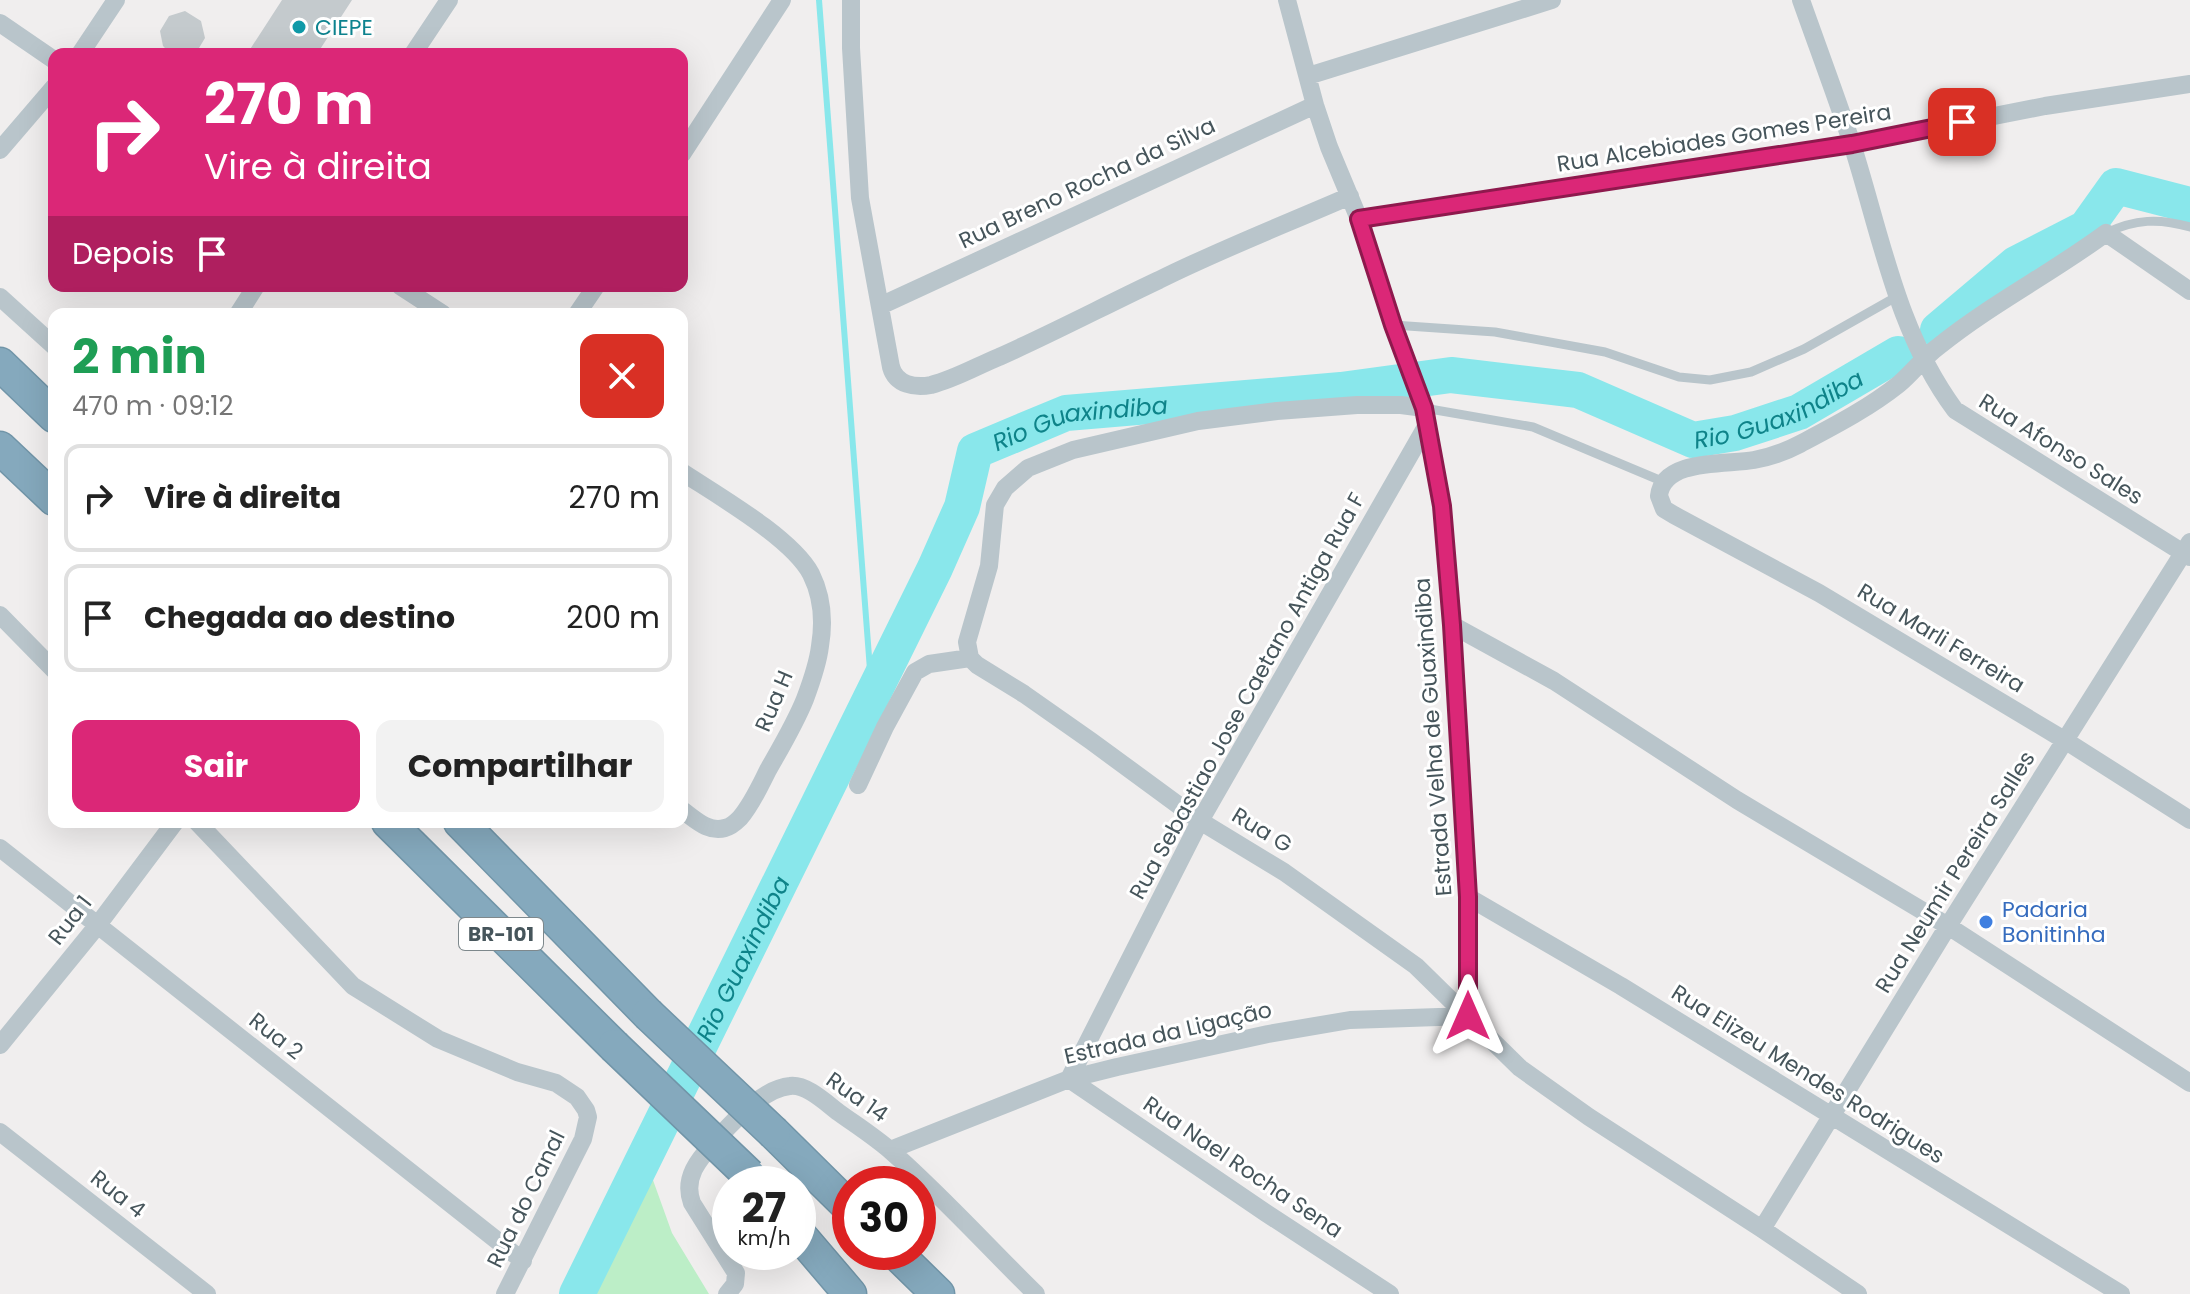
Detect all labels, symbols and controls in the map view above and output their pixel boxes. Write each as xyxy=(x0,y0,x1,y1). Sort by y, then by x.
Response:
place label: CIEPE xyxy=(315,12,373,43)
marker: CIEPE xyxy=(290,18,308,36)
text: 270 m xyxy=(204,65,374,144)
icon: right xyxy=(72,80,176,184)
pin xyxy=(1928,88,1996,156)
street label: Rua Alcebiades Gomes Pereira xyxy=(1555,96,1893,180)
icon: arrive xyxy=(1940,100,1984,144)
street label: Rua Breno Rocha da Silva xyxy=(954,110,1220,256)
text: Vire à direita xyxy=(204,141,432,192)
text: Depois xyxy=(72,232,174,275)
icon: arrive xyxy=(190,232,234,276)
text: 2 min xyxy=(72,323,207,390)
button: close xyxy=(580,334,664,418)
water label: Rio Guaxindiba xyxy=(1691,361,1869,456)
street label: Rua Afonso Sales xyxy=(1973,386,2149,512)
text: 470 m · 09:12 xyxy=(72,388,234,424)
water label: Rio Guaxindiba xyxy=(987,388,1169,459)
icon: right xyxy=(76,476,120,520)
text: Vire à direita xyxy=(144,476,341,519)
text: 270 m xyxy=(569,476,660,519)
street label: Rua Sebastiao Jose Caetano Antiga Rua F xyxy=(1122,487,1372,905)
street label: Rua Marli Ferreira xyxy=(1851,576,2031,700)
street label: Estrada Velha de Guaxindiba xyxy=(1406,577,1460,897)
icon: arrive xyxy=(76,596,120,640)
text: Chegada ao destino xyxy=(144,596,455,639)
text: 200 m xyxy=(566,596,660,639)
street label: Rua H xyxy=(747,666,801,736)
button: Sair xyxy=(72,720,360,812)
button: Compartilhar xyxy=(376,720,664,812)
street label: Rua Neumir Pereira Salles xyxy=(1868,745,2042,999)
street label: Rua G xyxy=(1226,800,1298,860)
water label: Rio Guaxindiba xyxy=(688,870,797,1047)
street label: Rua 1 xyxy=(41,889,99,951)
place label: Padaria Bonitinha xyxy=(2002,894,2106,950)
marker: Padaria Bonitinha xyxy=(1977,913,1995,931)
road number: BR-101 xyxy=(459,918,543,950)
position arrow xyxy=(1426,974,1510,1058)
street label: Rua Elizeu Mendes Rodrigues xyxy=(1666,977,1950,1171)
street label: Estrada da Ligação xyxy=(1061,994,1275,1072)
street label: Rua 2 xyxy=(242,1005,310,1067)
street label: Rua 14 xyxy=(820,1064,894,1130)
street label: Rua Nael Rocha Sena xyxy=(1137,1089,1349,1245)
street label: Rua do Canal xyxy=(479,1125,573,1273)
street label: Rua 4 xyxy=(84,1163,152,1225)
speed limit sign: 30 xyxy=(832,1166,936,1270)
text: 27 xyxy=(742,1180,786,1236)
text: km/h xyxy=(737,1224,791,1252)

